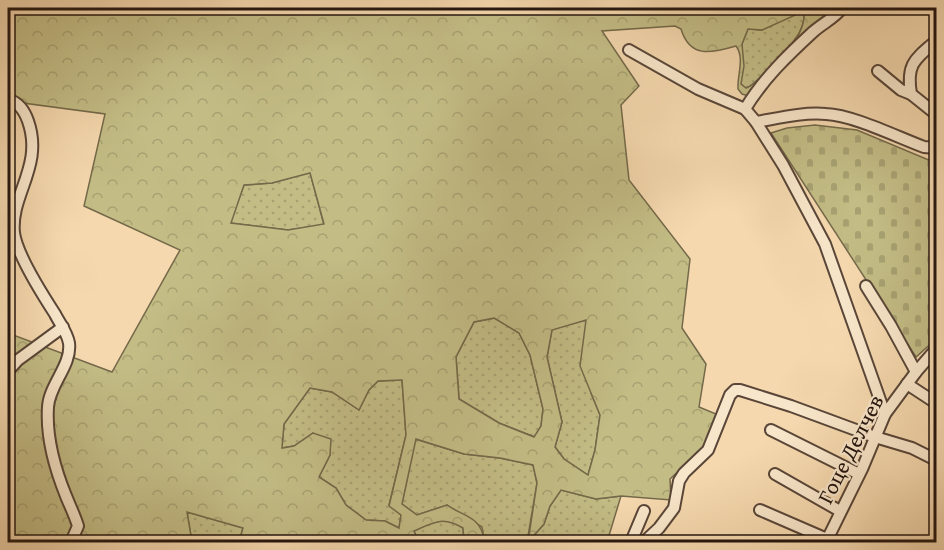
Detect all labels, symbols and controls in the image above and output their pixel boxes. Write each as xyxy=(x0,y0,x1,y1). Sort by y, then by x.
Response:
street label: Гоце Делчев xyxy=(809,389,891,509)

